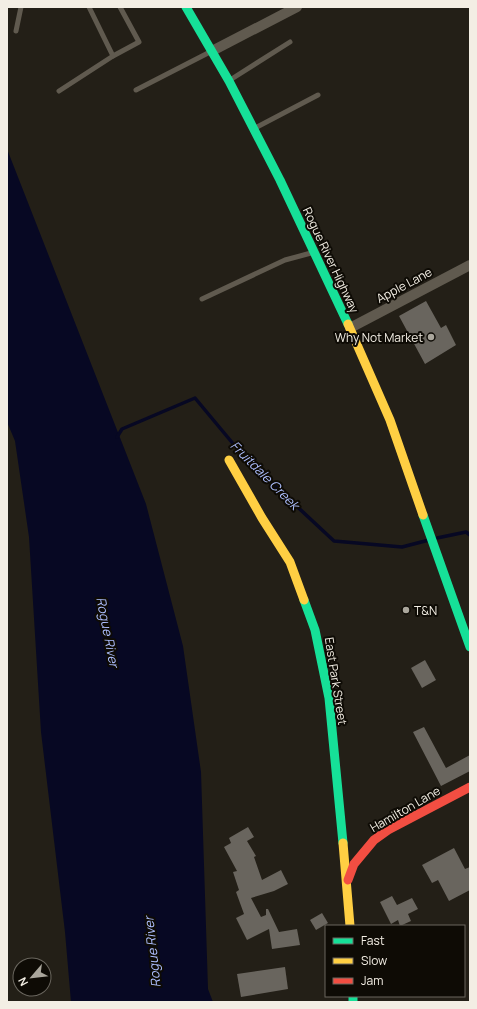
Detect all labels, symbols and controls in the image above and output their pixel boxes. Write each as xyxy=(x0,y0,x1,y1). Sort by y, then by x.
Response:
street label: Rogue River Highway xyxy=(299,204,363,316)
street label: Apple Lane xyxy=(373,263,435,307)
place label: Why Not Market xyxy=(335,329,423,346)
marker: Why Not Market xyxy=(426,332,436,342)
water label: Fruitdale Creek xyxy=(227,437,305,515)
water label: Rogue River xyxy=(92,595,124,671)
place label: T&N xyxy=(414,602,437,619)
marker: T&N xyxy=(401,605,411,615)
street label: East Park Street xyxy=(321,636,351,726)
street label: Hamilton Lane xyxy=(367,782,443,836)
water label: Rogue River xyxy=(139,913,165,988)
legend xyxy=(325,925,465,997)
text: Fast xyxy=(361,932,385,949)
text: Slow xyxy=(361,952,387,969)
north arrow xyxy=(12,957,52,997)
text: Jam xyxy=(361,972,383,989)
text: N xyxy=(14,975,31,989)

